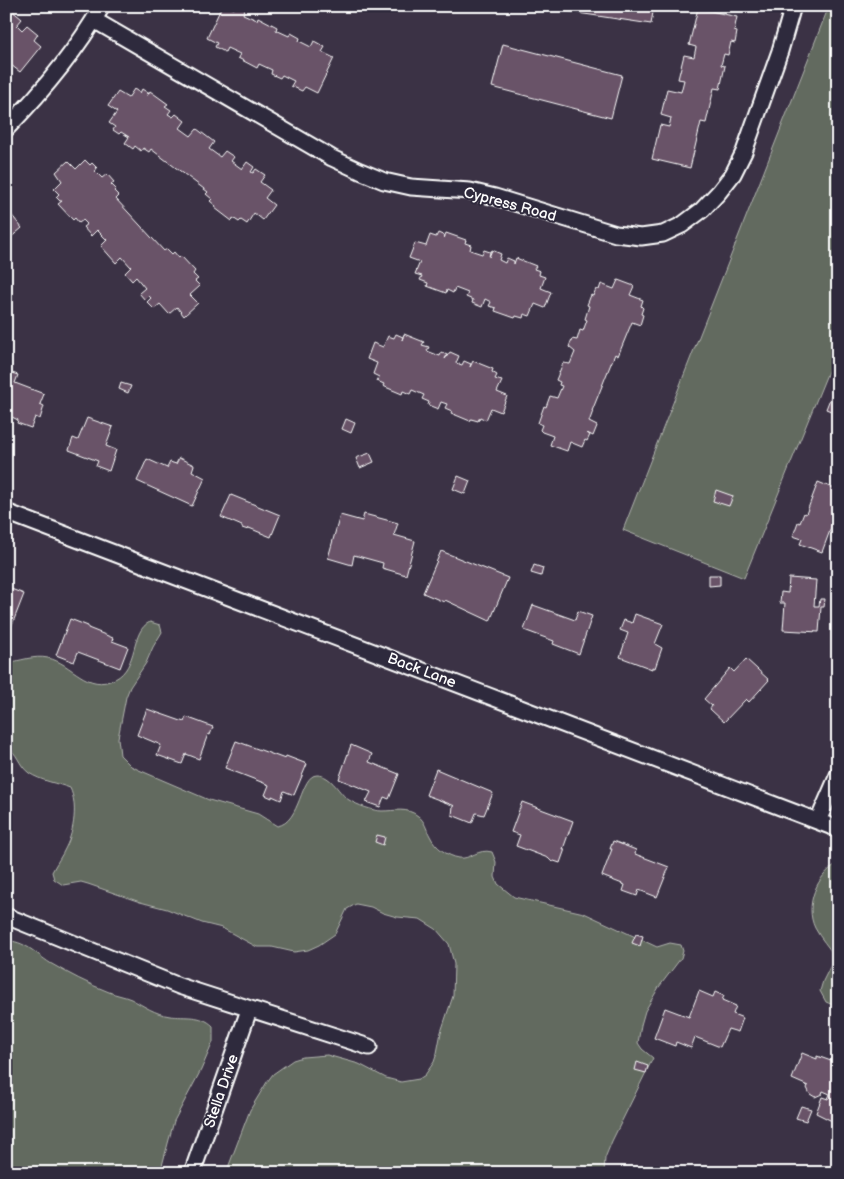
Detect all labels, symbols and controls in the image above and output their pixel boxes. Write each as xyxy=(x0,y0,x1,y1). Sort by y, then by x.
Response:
street label: Cypress Road xyxy=(461,183,558,226)
street label: Back Lane xyxy=(385,649,459,692)
street label: Stella Drive xyxy=(200,1052,243,1130)

